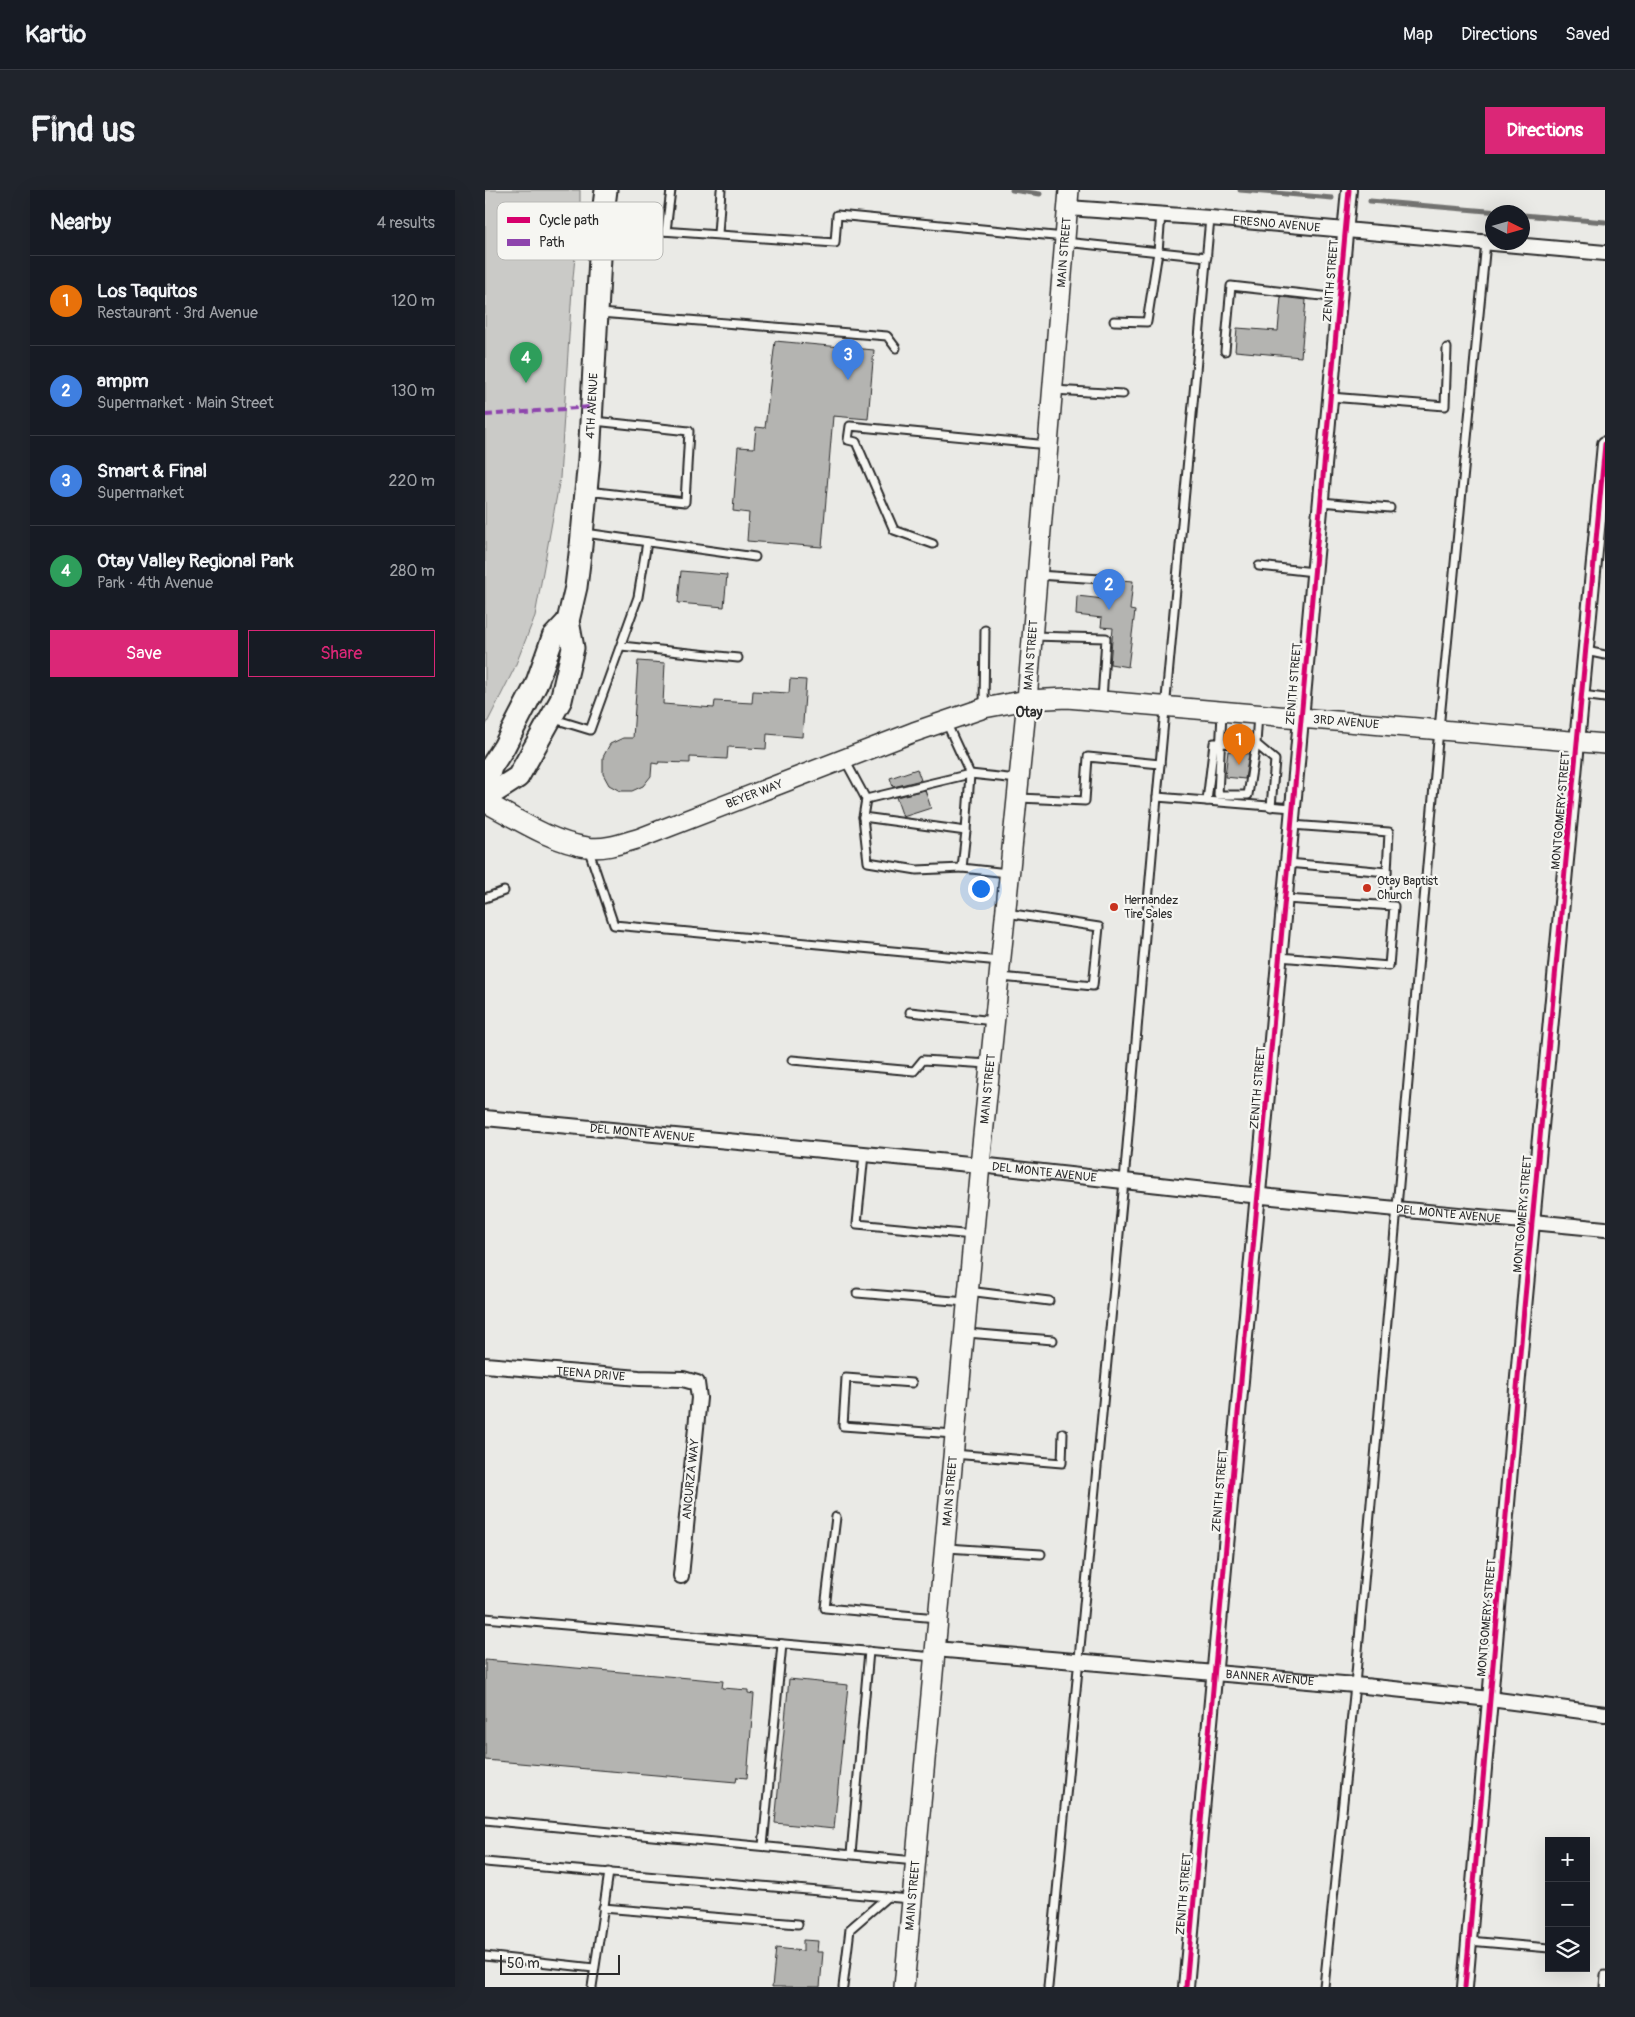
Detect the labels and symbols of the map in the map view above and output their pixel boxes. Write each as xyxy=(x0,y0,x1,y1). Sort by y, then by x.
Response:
legend xyxy=(497,202,663,260)
north arrow xyxy=(1485,205,1530,250)
text: Cycle path xyxy=(539,212,599,229)
street label: FRESNO AVENUE xyxy=(1232,213,1321,235)
street label: MAIN STREET xyxy=(1053,216,1074,288)
text: Path xyxy=(539,234,564,251)
street label: ZENITH STREET xyxy=(1320,239,1342,323)
pin: 3 xyxy=(832,339,864,380)
pin: 4 xyxy=(510,342,542,383)
street label: 4TH AVENUE xyxy=(583,372,601,439)
pin: 2 xyxy=(1093,569,1125,610)
street label: MAIN STREET xyxy=(1020,619,1041,691)
street label: ZENITH STREET xyxy=(1283,642,1305,726)
district label: Otay xyxy=(1015,704,1043,721)
street label: 3RD AVENUE xyxy=(1312,712,1380,732)
pin: 1 xyxy=(1223,724,1255,765)
street label: MONTGOMERY STREET xyxy=(1548,751,1574,870)
street label: BEYER WAY xyxy=(724,776,785,812)
place label: Otay Baptist Church xyxy=(1377,874,1438,903)
your location xyxy=(968,876,994,902)
marker: Otay Baptist Church xyxy=(1361,882,1373,894)
place label: Hernandez Tire Sales xyxy=(1124,893,1178,922)
marker: Hernandez Tire Sales xyxy=(1108,901,1120,913)
street label: ZENITH STREET xyxy=(1247,1046,1269,1130)
street label: MAIN STREET xyxy=(977,1053,999,1125)
street label: DEL MONTE AVENUE xyxy=(589,1120,695,1145)
street label: MONTGOMERY STREET xyxy=(1510,1154,1536,1273)
street label: DEL MONTE AVENUE xyxy=(991,1159,1098,1185)
street label: DEL MONTE AVENUE xyxy=(1395,1201,1501,1226)
street label: TEENA DRIVE xyxy=(555,1364,626,1384)
street label: ANCURZA WAY xyxy=(679,1438,703,1520)
street label: ZENITH STREET xyxy=(1209,1449,1231,1533)
street label: MAIN STREET xyxy=(939,1455,961,1527)
street label: MONTGOMERY STREET xyxy=(1474,1558,1500,1677)
street label: BANNER AVENUE xyxy=(1225,1666,1315,1689)
street label: ZENITH STREET xyxy=(1173,1852,1195,1936)
street label: MAIN STREET xyxy=(902,1859,923,1931)
scale bar xyxy=(500,1952,620,1975)

